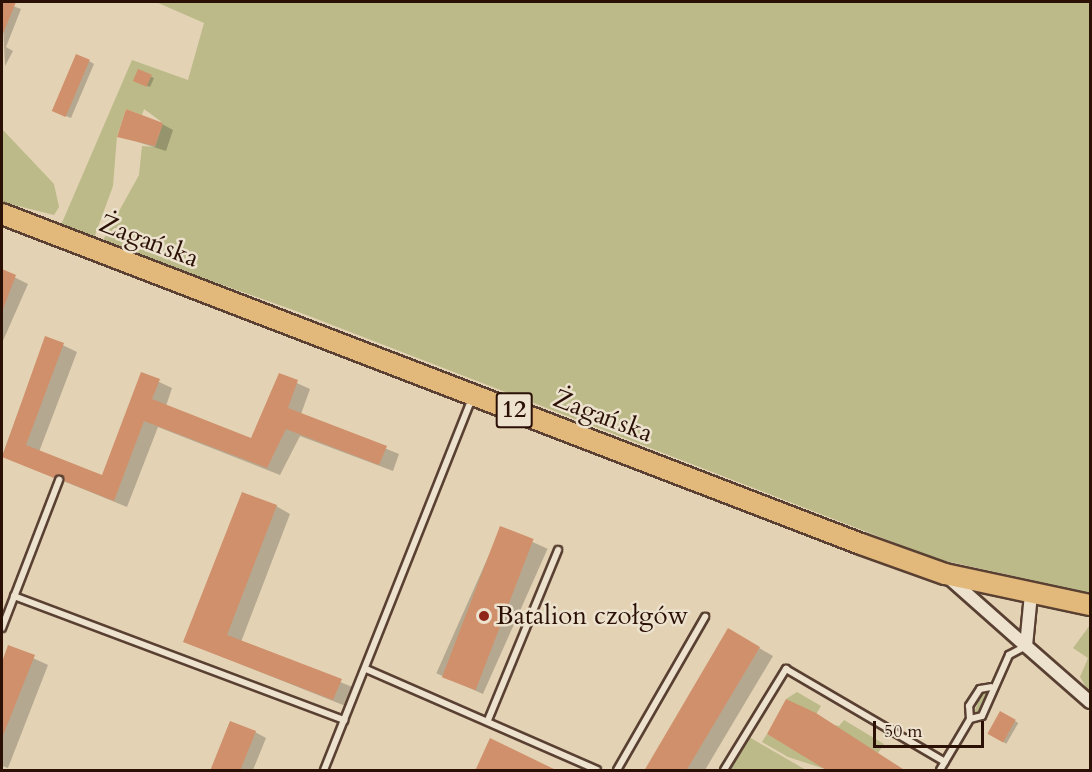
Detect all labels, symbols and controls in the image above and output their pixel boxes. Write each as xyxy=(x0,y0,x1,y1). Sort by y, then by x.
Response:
street label: Żagańska xyxy=(95,208,203,274)
street label: Żagańska xyxy=(549,383,657,449)
road number: 12 xyxy=(494,389,534,431)
place label: Batalion czołgów xyxy=(496,600,688,632)
marker: Batalion czołgów xyxy=(477,609,491,623)
scale bar xyxy=(876,709,987,747)
text: 50 m xyxy=(884,719,923,744)

